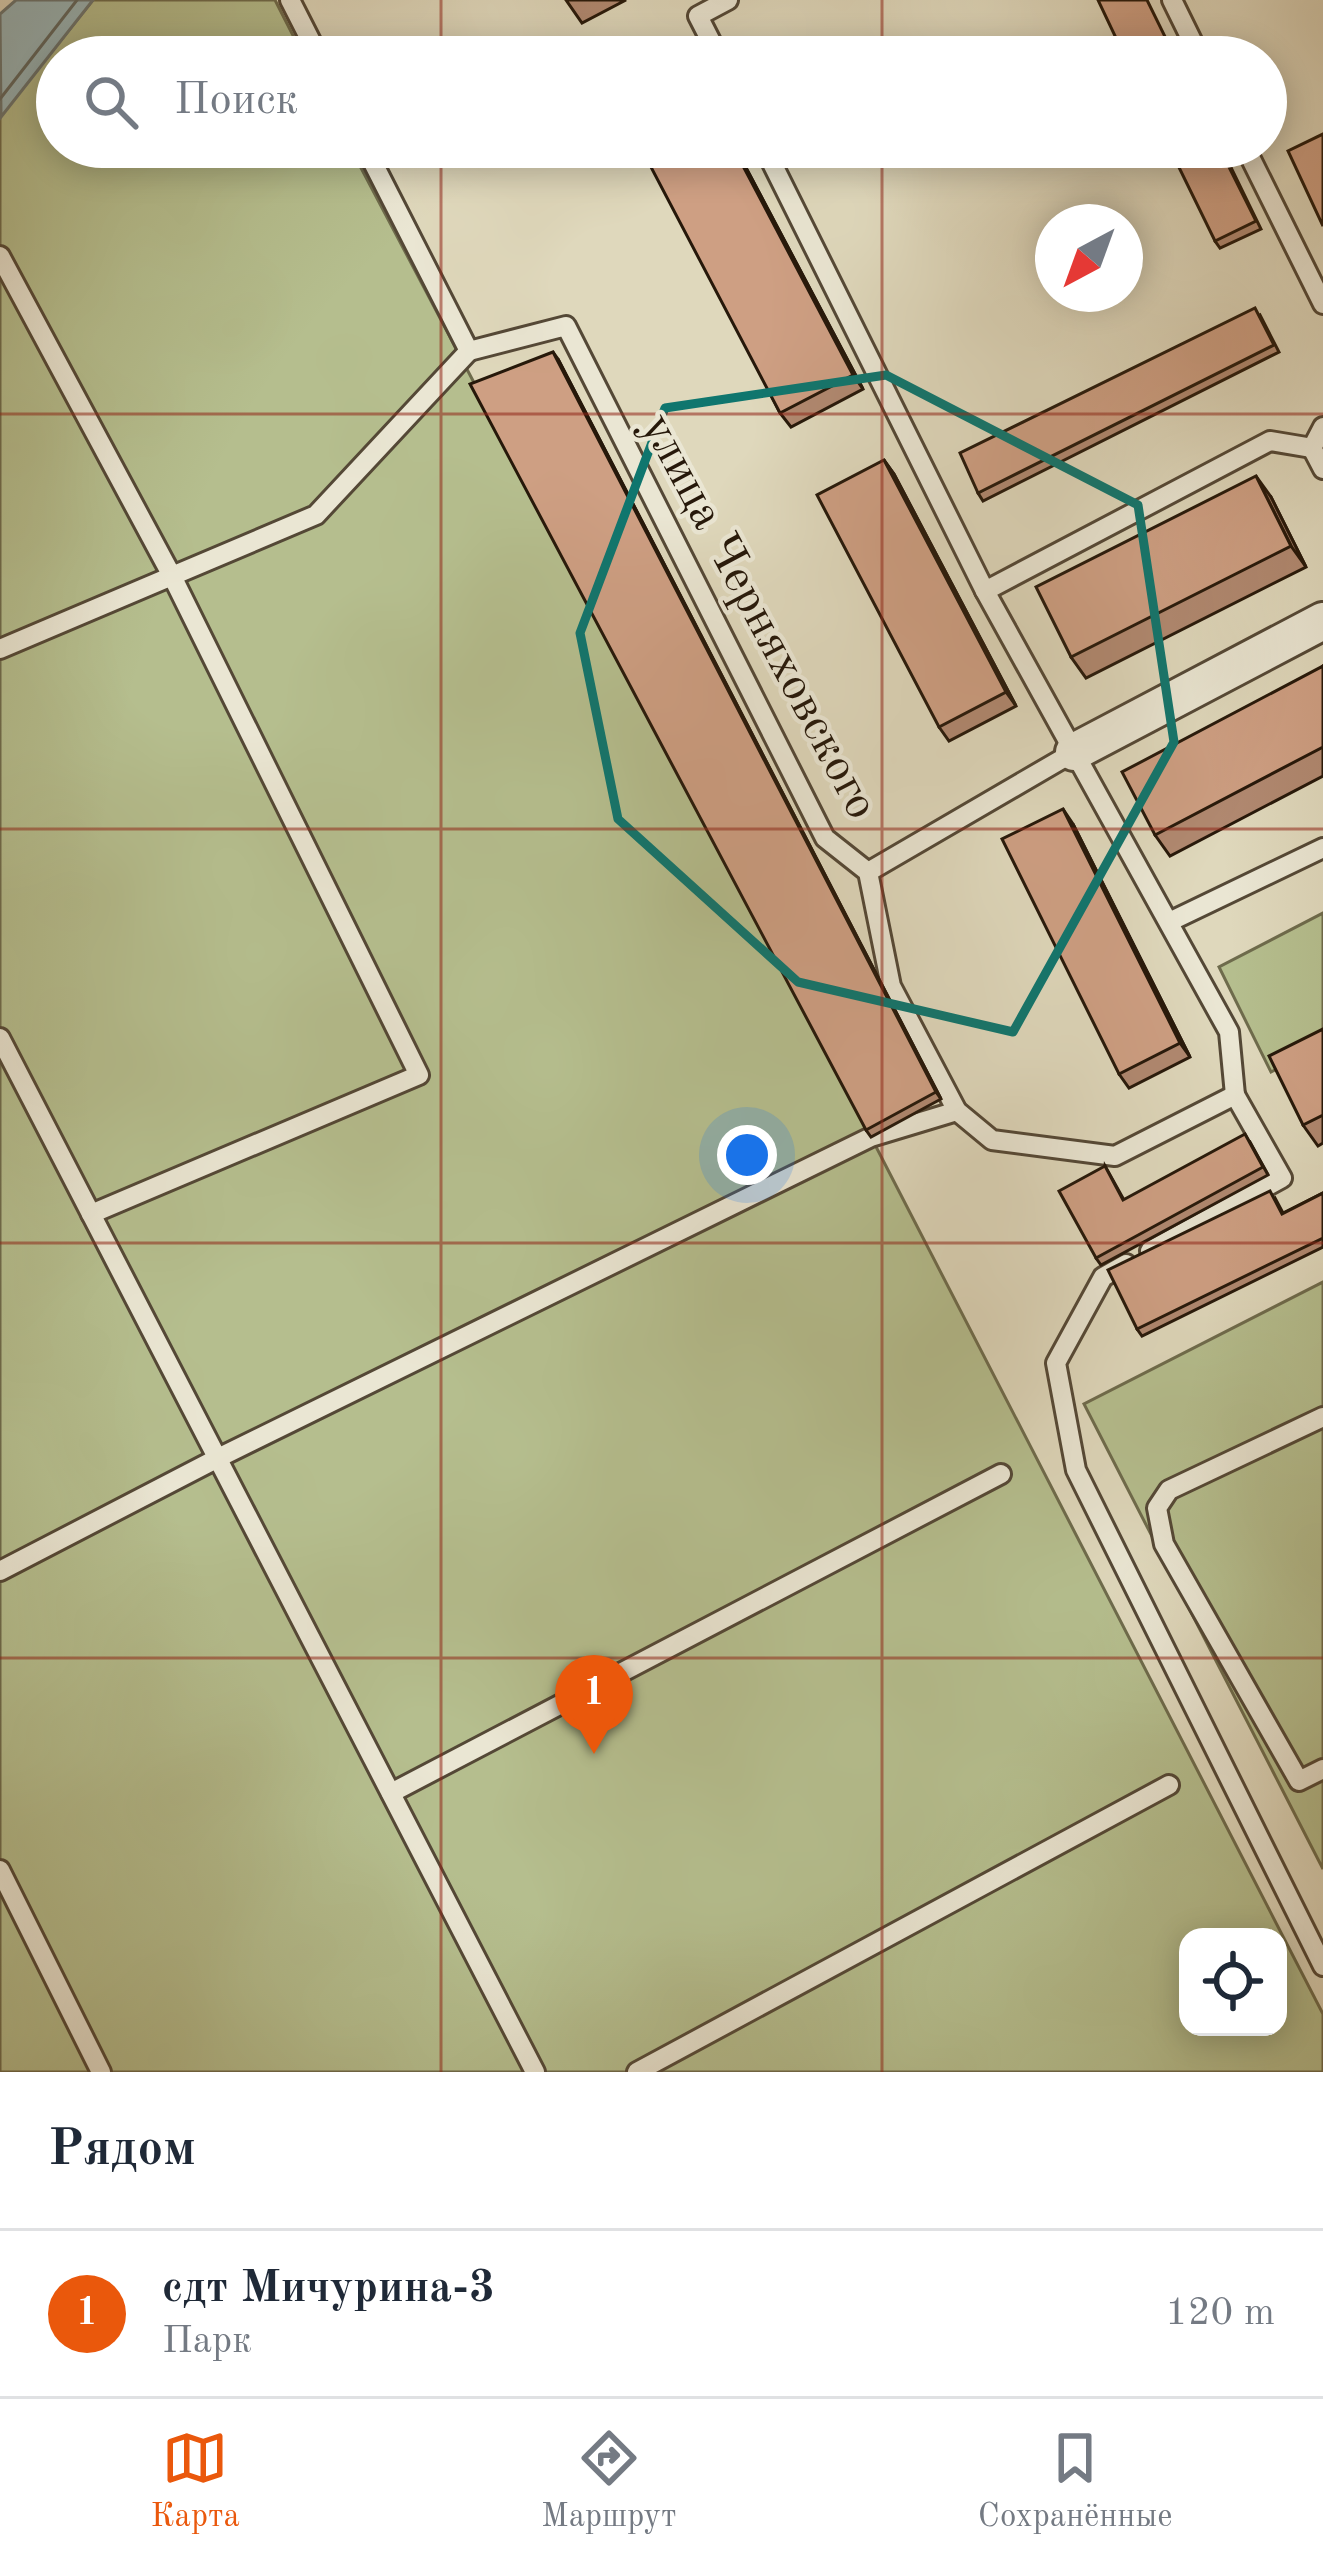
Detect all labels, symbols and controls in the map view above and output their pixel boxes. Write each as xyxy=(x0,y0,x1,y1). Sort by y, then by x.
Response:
search box xyxy=(36,36,1287,168)
icon: search xyxy=(78,69,144,135)
text: Поиск xyxy=(174,79,298,124)
north arrow xyxy=(1035,204,1143,312)
street label: улица Черняховского xyxy=(631,406,886,827)
your location xyxy=(717,1125,777,1185)
pin: 1 xyxy=(555,1655,633,1754)
map controls xyxy=(1179,1928,1287,2036)
button: locate xyxy=(1179,1928,1287,2036)
text: Рядом xyxy=(48,2125,196,2176)
text: сдт Мичурина-3 xyxy=(162,2267,495,2312)
text: 1 xyxy=(76,2294,98,2333)
text: 120 m xyxy=(1165,2294,1275,2333)
text: Парк xyxy=(162,2322,252,2361)
tab: Карта xyxy=(151,2425,240,2538)
tab: Маршрут xyxy=(541,2425,677,2538)
tab: Сохранённые xyxy=(978,2425,1172,2538)

